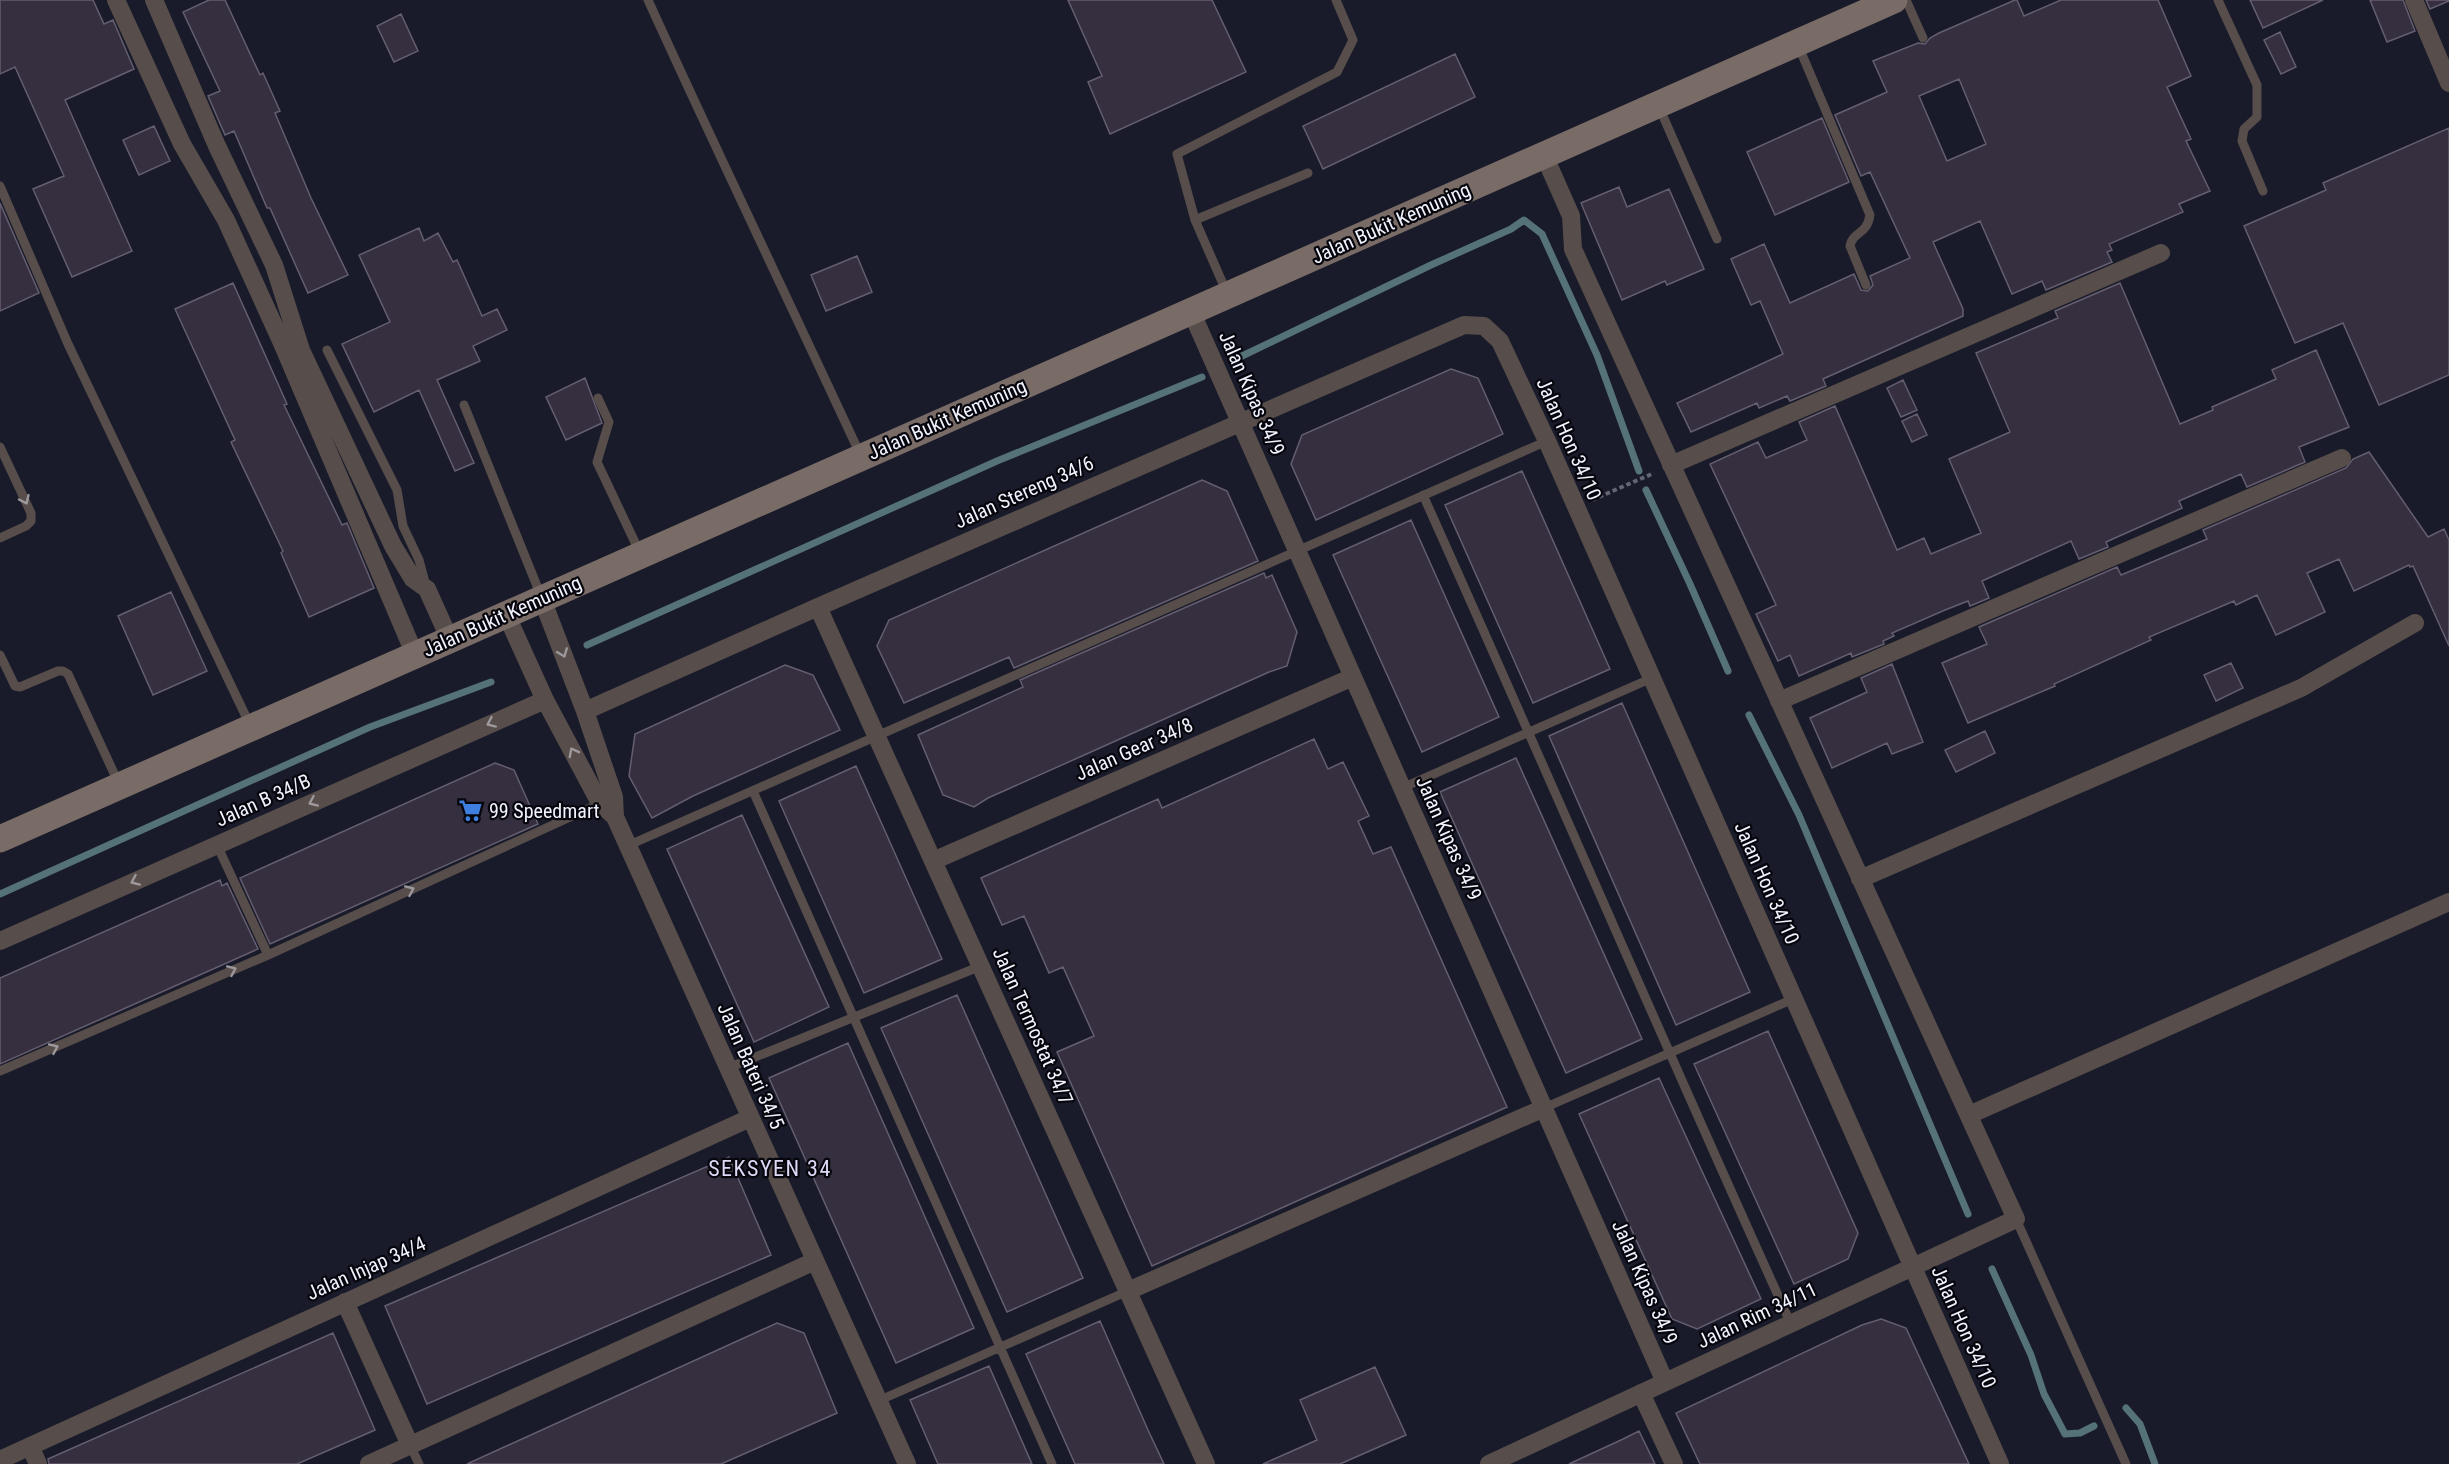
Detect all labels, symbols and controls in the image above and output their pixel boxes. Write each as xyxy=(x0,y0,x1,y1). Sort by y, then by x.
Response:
street label: Jalan Bukit Kemuning xyxy=(1308,177,1474,269)
street label: Jalan Kipas 34/9 xyxy=(1214,327,1290,459)
street label: Jalan Bukit Kemuning xyxy=(864,373,1030,465)
street label: Jalan Hon 34/10 xyxy=(1531,374,1607,504)
street label: Jalan Stereng 34/6 xyxy=(951,451,1097,533)
one-way arrow xyxy=(17,493,29,504)
street label: Jalan Bukit Kemuning xyxy=(419,570,585,662)
one-way arrow xyxy=(556,647,568,658)
street label: Jalan Gear 34/8 xyxy=(1071,712,1197,786)
one-way arrow xyxy=(487,716,498,728)
one-way arrow xyxy=(569,747,580,758)
street label: Jalan B 34/B xyxy=(212,768,314,832)
street label: Jalan Kipas 34/9 xyxy=(1411,772,1487,904)
one-way arrow xyxy=(308,795,319,807)
supermarket icon: 99 Speedmart xyxy=(458,798,484,824)
place label: 99 Speedmart xyxy=(489,799,599,823)
street label: Jalan Hon 34/10 xyxy=(1729,818,1805,948)
one-way arrow xyxy=(130,874,141,886)
one-way arrow xyxy=(404,886,415,898)
street label: Jalan Termostat 34/7 xyxy=(988,944,1078,1108)
one-way arrow xyxy=(226,965,237,977)
street label: Jalan Bateri 34/5 xyxy=(712,999,790,1133)
one-way arrow xyxy=(47,1043,58,1055)
district label: SEKSYEN 34 xyxy=(708,1156,832,1181)
street label: Jalan Kipas 34/9 xyxy=(1607,1216,1683,1348)
street label: Jalan Injap 34/4 xyxy=(303,1231,429,1305)
street label: Jalan Hon 34/10 xyxy=(1926,1262,2002,1392)
street label: Jalan Rim 34/11 xyxy=(1693,1277,1821,1353)

